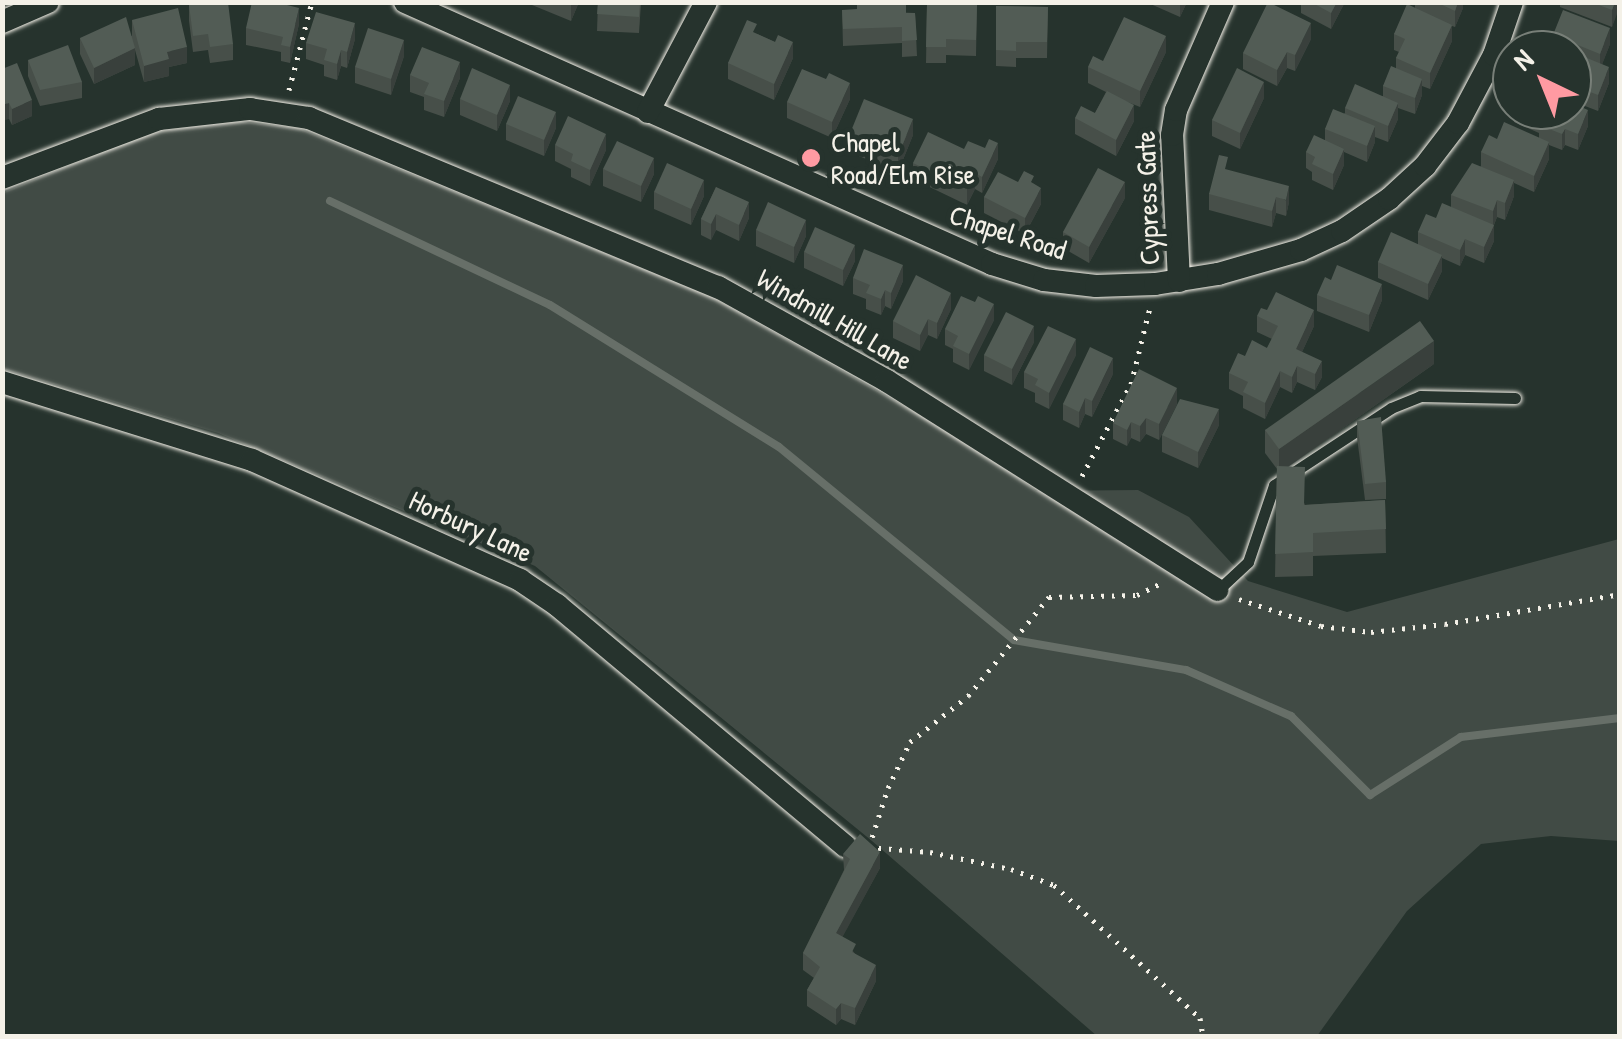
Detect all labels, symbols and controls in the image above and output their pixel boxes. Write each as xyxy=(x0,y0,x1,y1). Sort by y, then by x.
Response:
north arrow xyxy=(1492,30,1592,130)
text: N xyxy=(1504,41,1541,79)
place label: Chapel Road/Elm Rise xyxy=(831,125,975,191)
street label: Cypress Gate xyxy=(1128,130,1166,266)
marker: Chapel Road/Elm Rise xyxy=(800,147,822,169)
street label: Chapel Road xyxy=(945,197,1071,267)
street label: Windmill Hill Lane xyxy=(751,261,919,377)
street label: Horbury Lane xyxy=(404,483,538,569)

